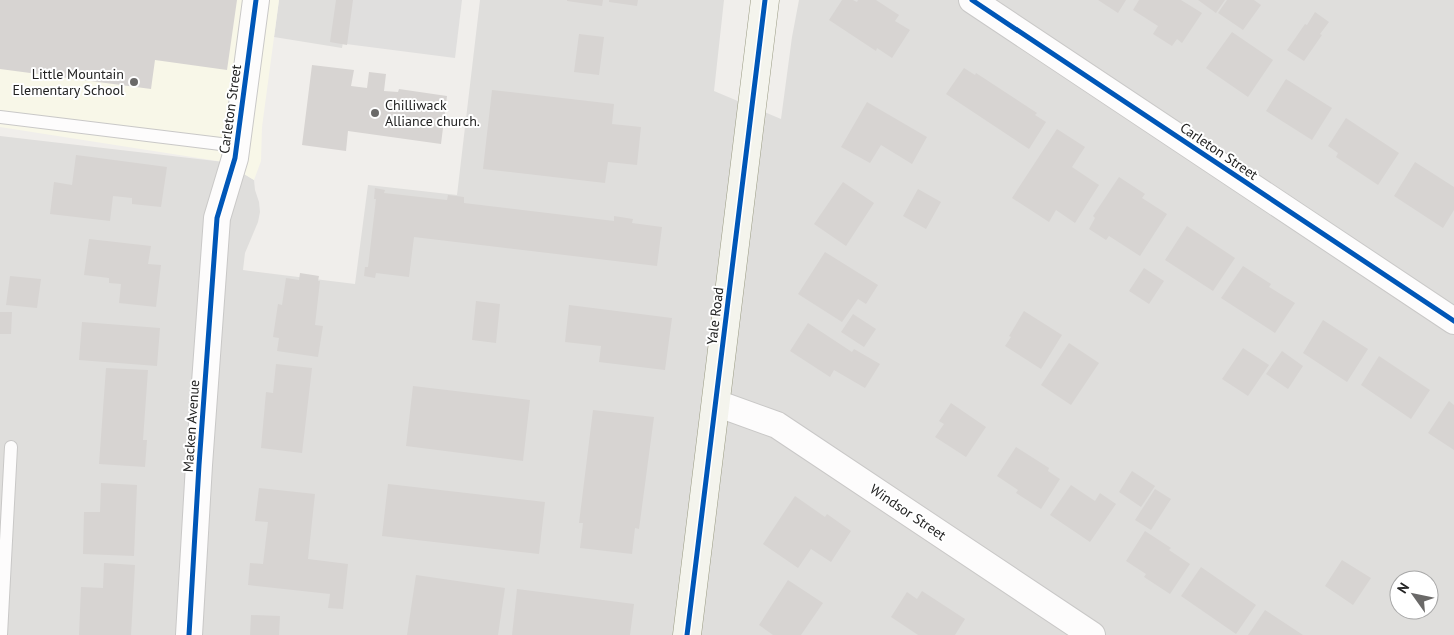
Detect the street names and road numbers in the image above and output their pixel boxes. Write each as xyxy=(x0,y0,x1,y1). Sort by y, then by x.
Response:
street label: Carleton Street xyxy=(215,63,245,155)
street label: Carleton Street xyxy=(1177,118,1262,184)
street label: Yale Road xyxy=(703,286,727,346)
street label: Macken Avenue xyxy=(179,379,203,473)
street label: Windsor Street xyxy=(866,480,950,544)

